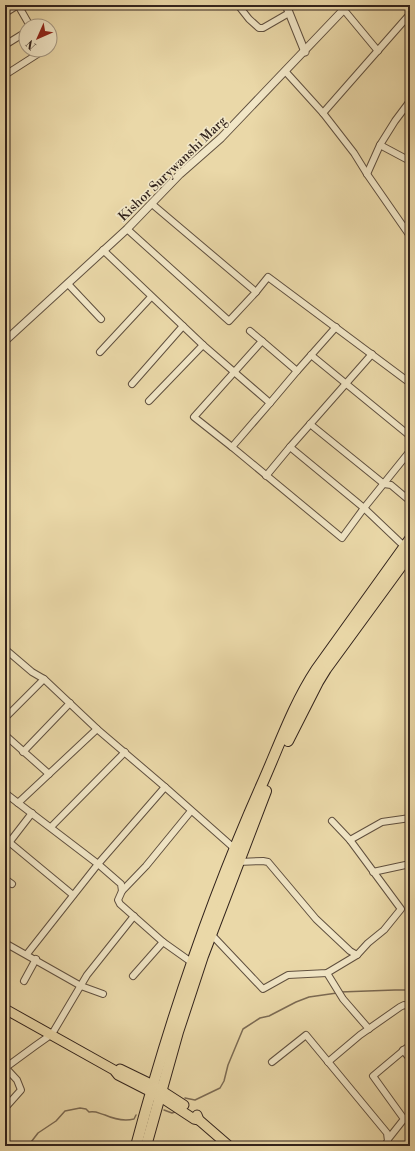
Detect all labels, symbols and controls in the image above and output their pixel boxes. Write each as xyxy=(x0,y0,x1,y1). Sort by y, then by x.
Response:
north arrow xyxy=(18,18,58,58)
text: N xyxy=(23,36,40,52)
street label: Kishor Surywanshi Marg xyxy=(115,113,230,225)

